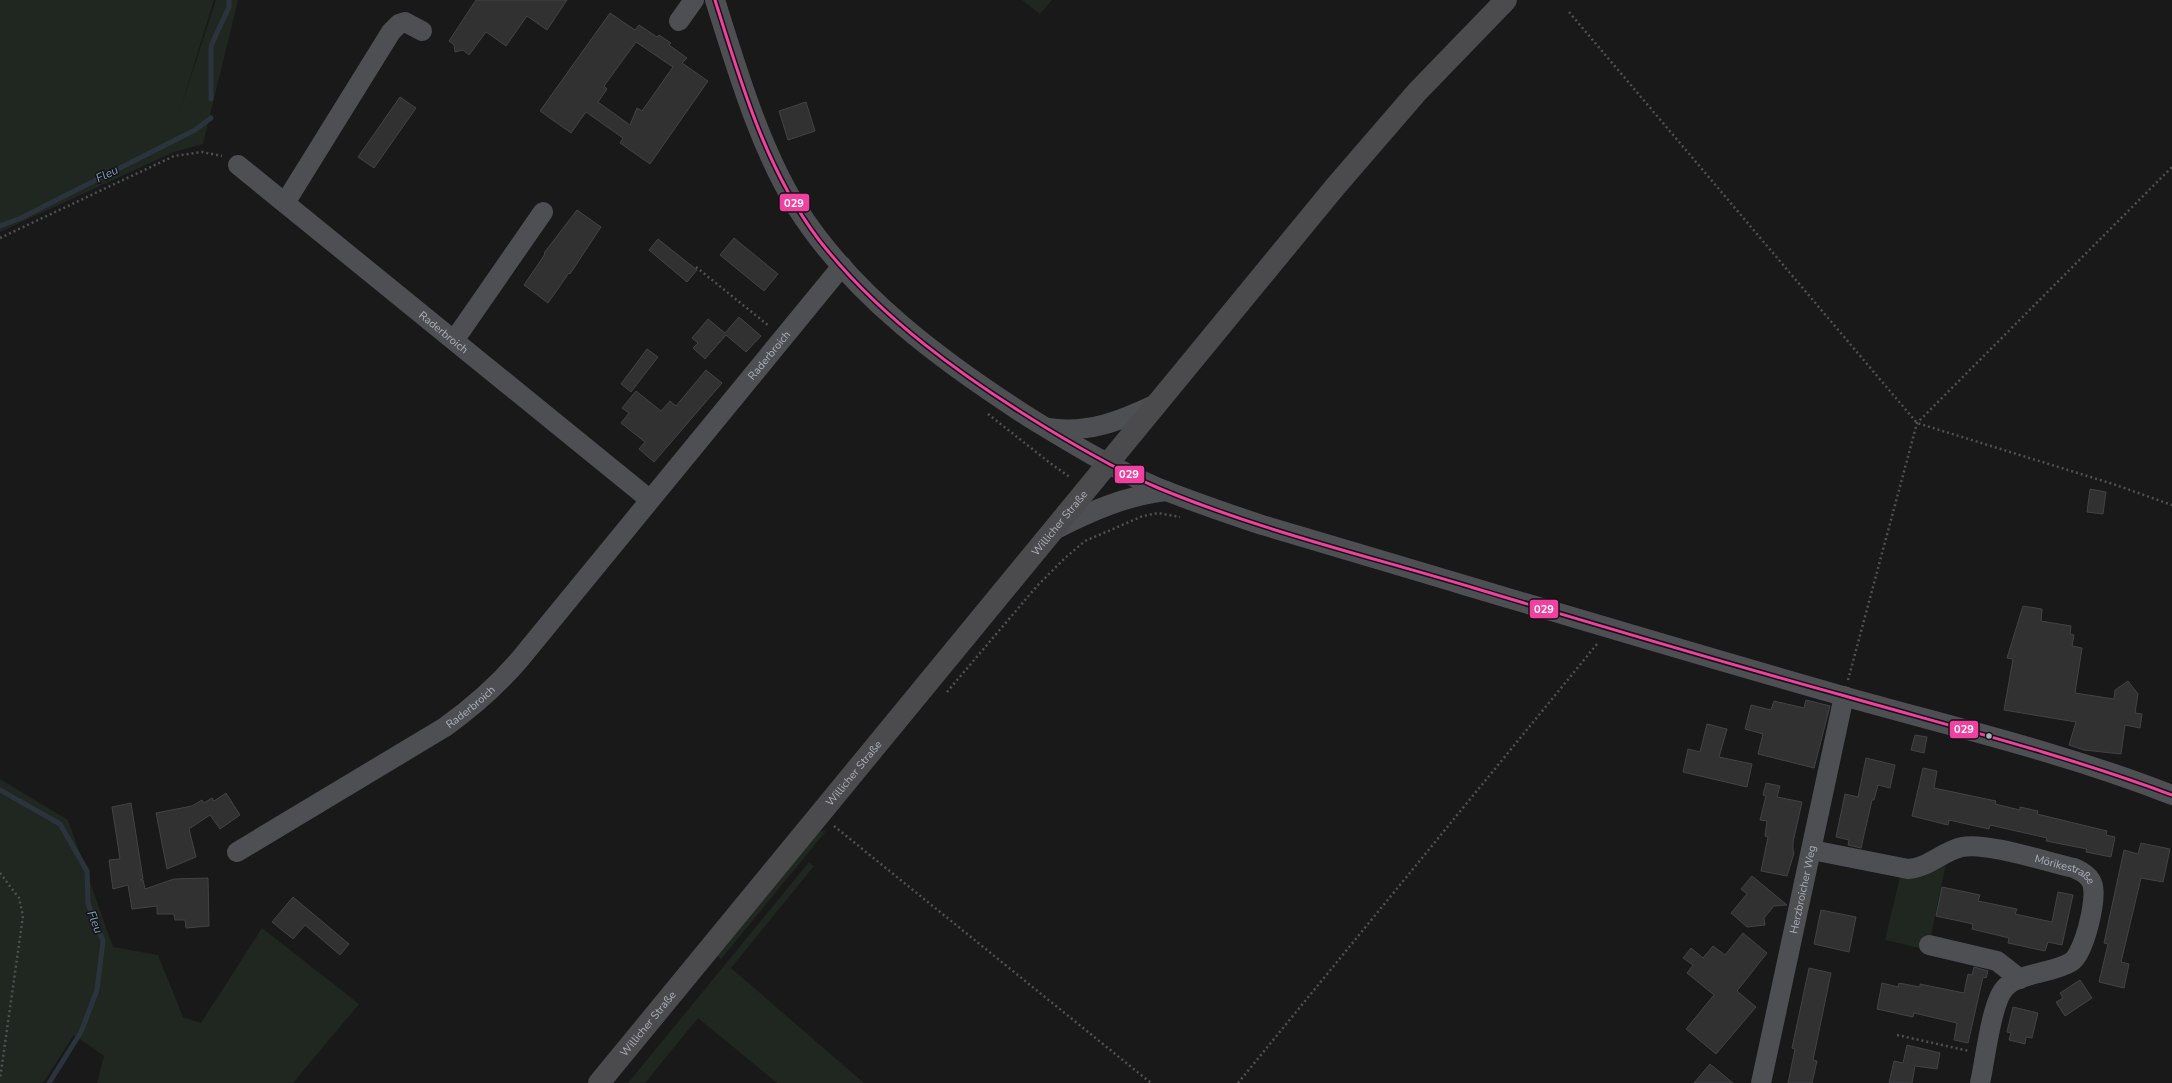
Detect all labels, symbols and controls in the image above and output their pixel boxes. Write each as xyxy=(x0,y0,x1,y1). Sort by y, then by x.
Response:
water label: Fleu xyxy=(93,162,121,186)
line badge: 029 xyxy=(779,193,810,212)
text: 029 xyxy=(784,196,804,211)
street label: Raderbroich xyxy=(415,308,471,357)
street label: Raderbroich xyxy=(745,328,794,383)
line badge: 029 xyxy=(1114,465,1145,484)
text: 029 xyxy=(1119,467,1139,482)
street label: Willicher Straße xyxy=(1028,487,1091,559)
line badge: 029 xyxy=(1529,599,1559,619)
text: 029 xyxy=(1534,602,1554,617)
street label: Raderbroich xyxy=(443,682,499,732)
line badge: 029 xyxy=(1949,720,1979,739)
text: 029 xyxy=(1954,722,1974,737)
unlabelled marker xyxy=(1984,731,1994,741)
street label: Willicher Straße xyxy=(822,737,885,809)
street label: Herzbroicher Weg xyxy=(1786,844,1820,935)
street label: Mörikestraße xyxy=(2033,851,2098,887)
water label: Fleu xyxy=(83,908,107,936)
street label: Willicher Straße xyxy=(617,988,680,1060)

